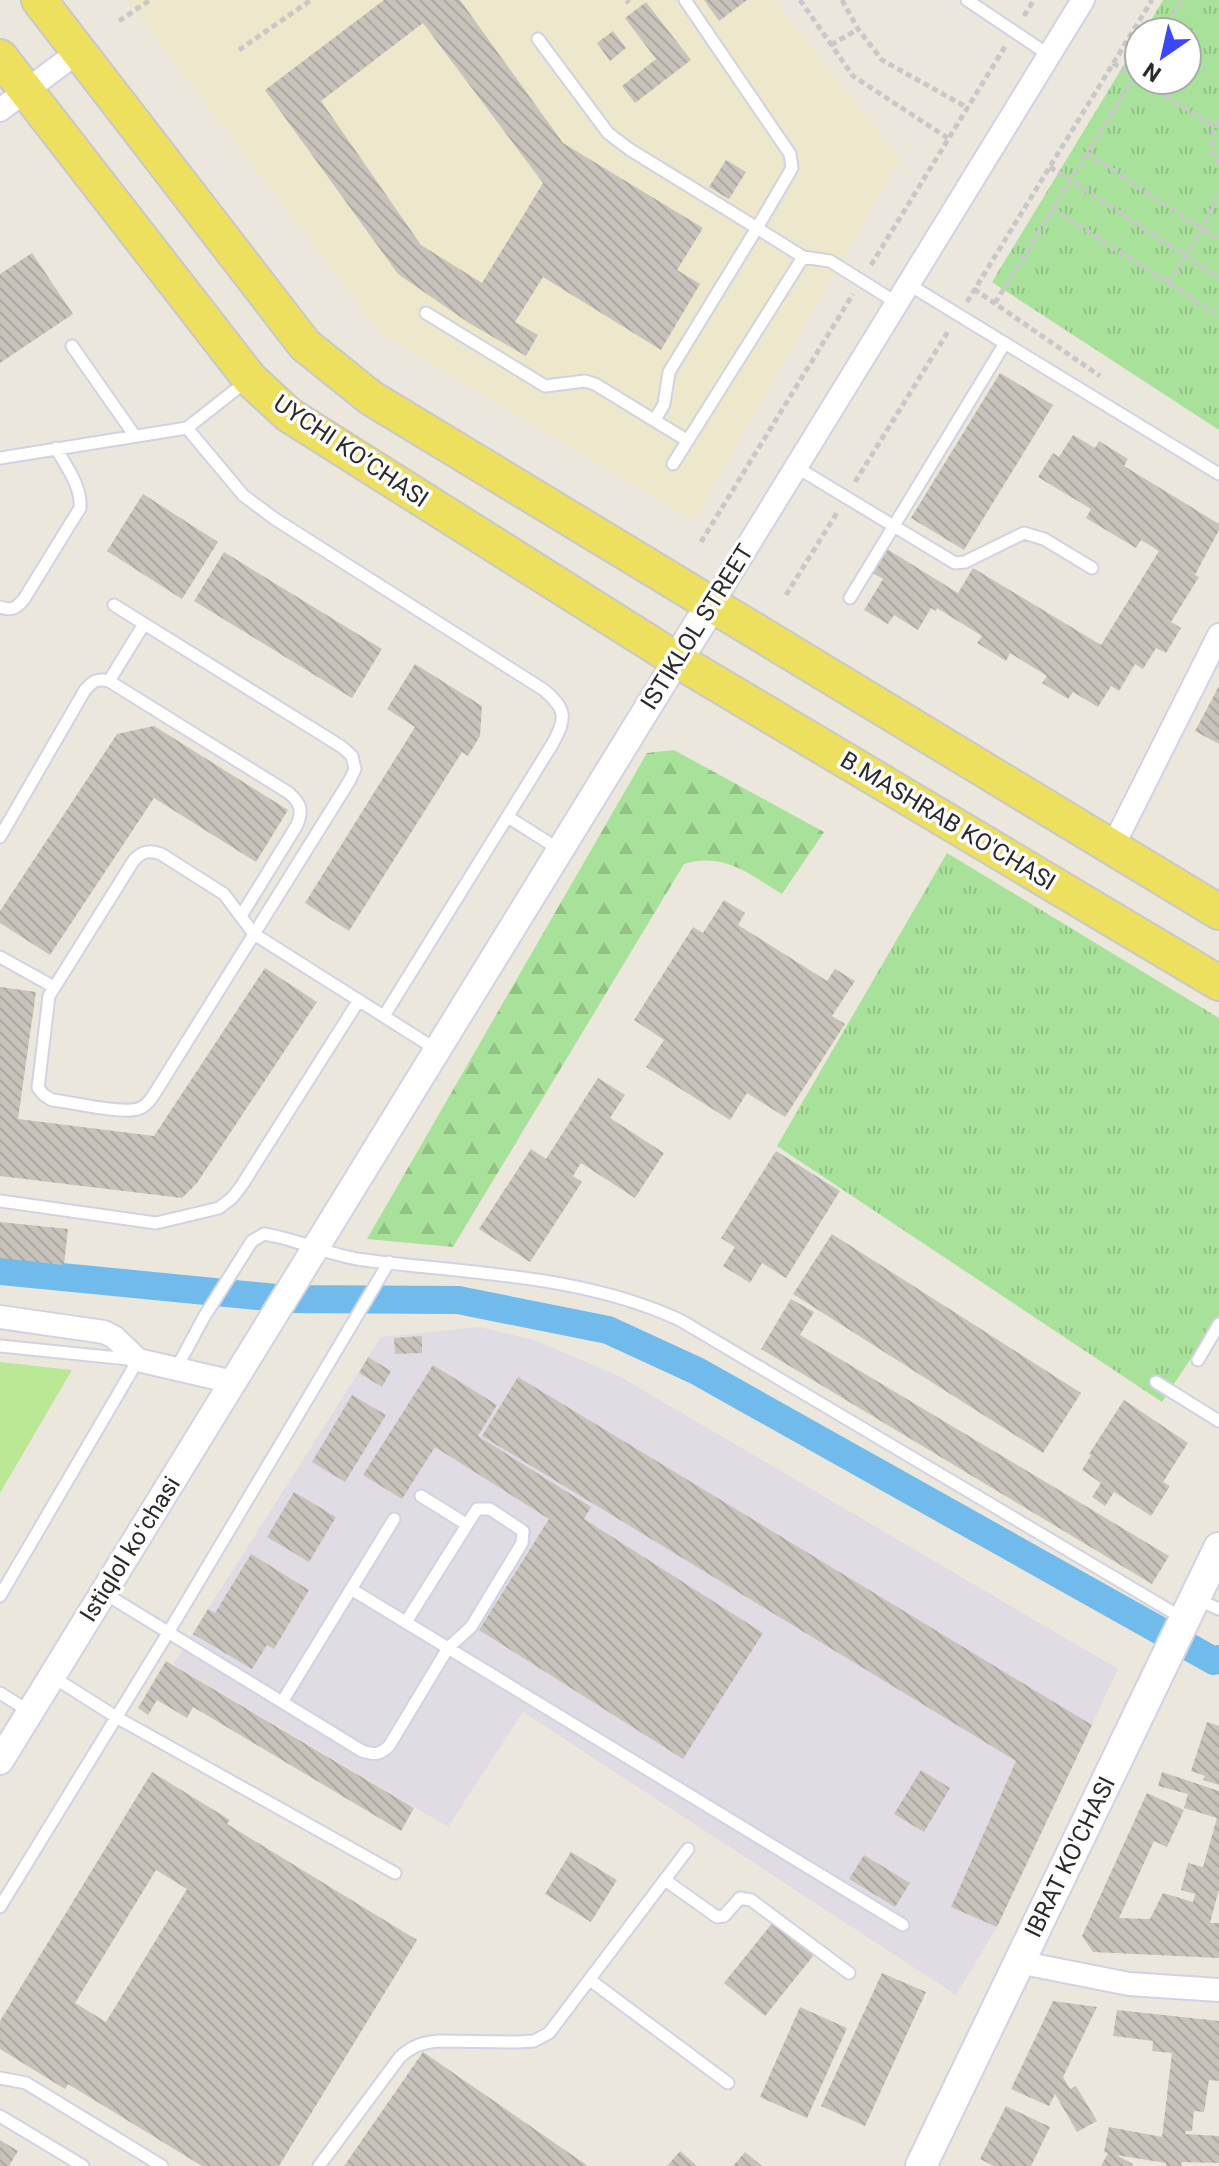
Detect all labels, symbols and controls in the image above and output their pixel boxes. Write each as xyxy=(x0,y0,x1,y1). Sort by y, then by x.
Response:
north arrow xyxy=(1123,16,1203,96)
text: N xyxy=(1139,57,1166,87)
street label: UYCHI KO’CHASI xyxy=(268,389,434,513)
street label: ISTIKLOL STREET xyxy=(635,539,759,715)
street label: B.MASHRAB KO'CHASI xyxy=(836,746,1060,896)
street label: Istiqlol koʻchasi xyxy=(74,1471,186,1627)
street label: IBRAT KO'CHASI xyxy=(1019,1772,1121,1942)

